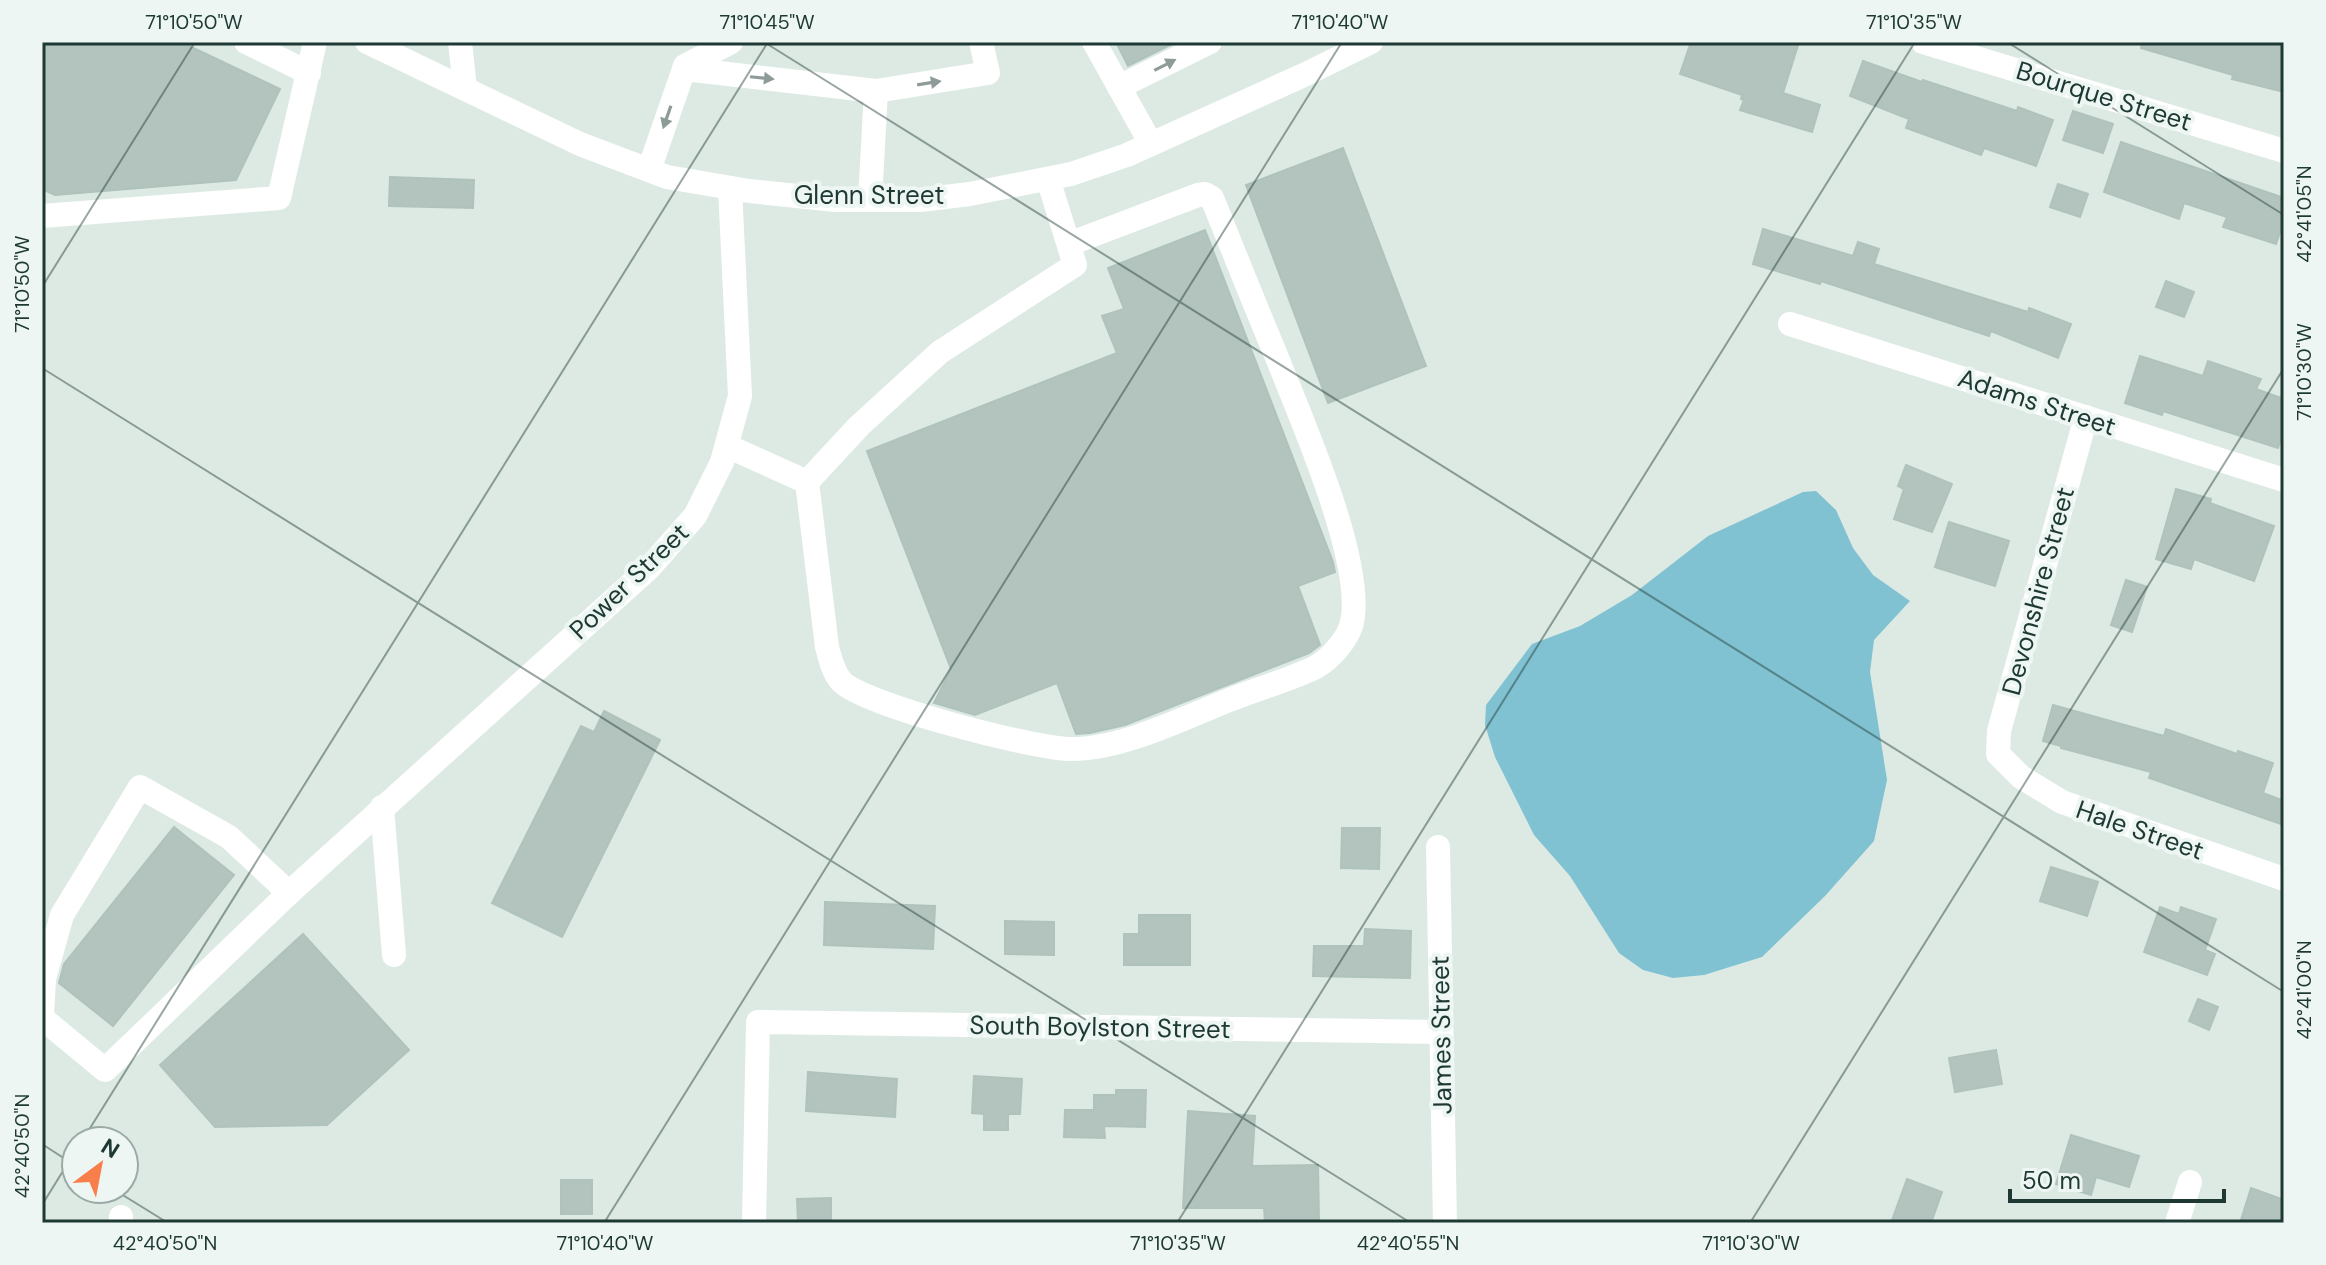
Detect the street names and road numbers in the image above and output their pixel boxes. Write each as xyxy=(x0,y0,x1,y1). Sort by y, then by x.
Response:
street label: Bourque Street xyxy=(2012,53,2196,139)
street label: Glenn Street xyxy=(794,178,944,212)
street label: Adams Street xyxy=(1954,361,2120,443)
street label: Devonshire Street xyxy=(1994,483,2082,699)
street label: Power Street xyxy=(562,515,696,647)
street label: Hale Street xyxy=(2072,792,2208,868)
street label: James Street xyxy=(1423,955,1459,1115)
street label: South Boylston Street xyxy=(969,1008,1231,1046)

